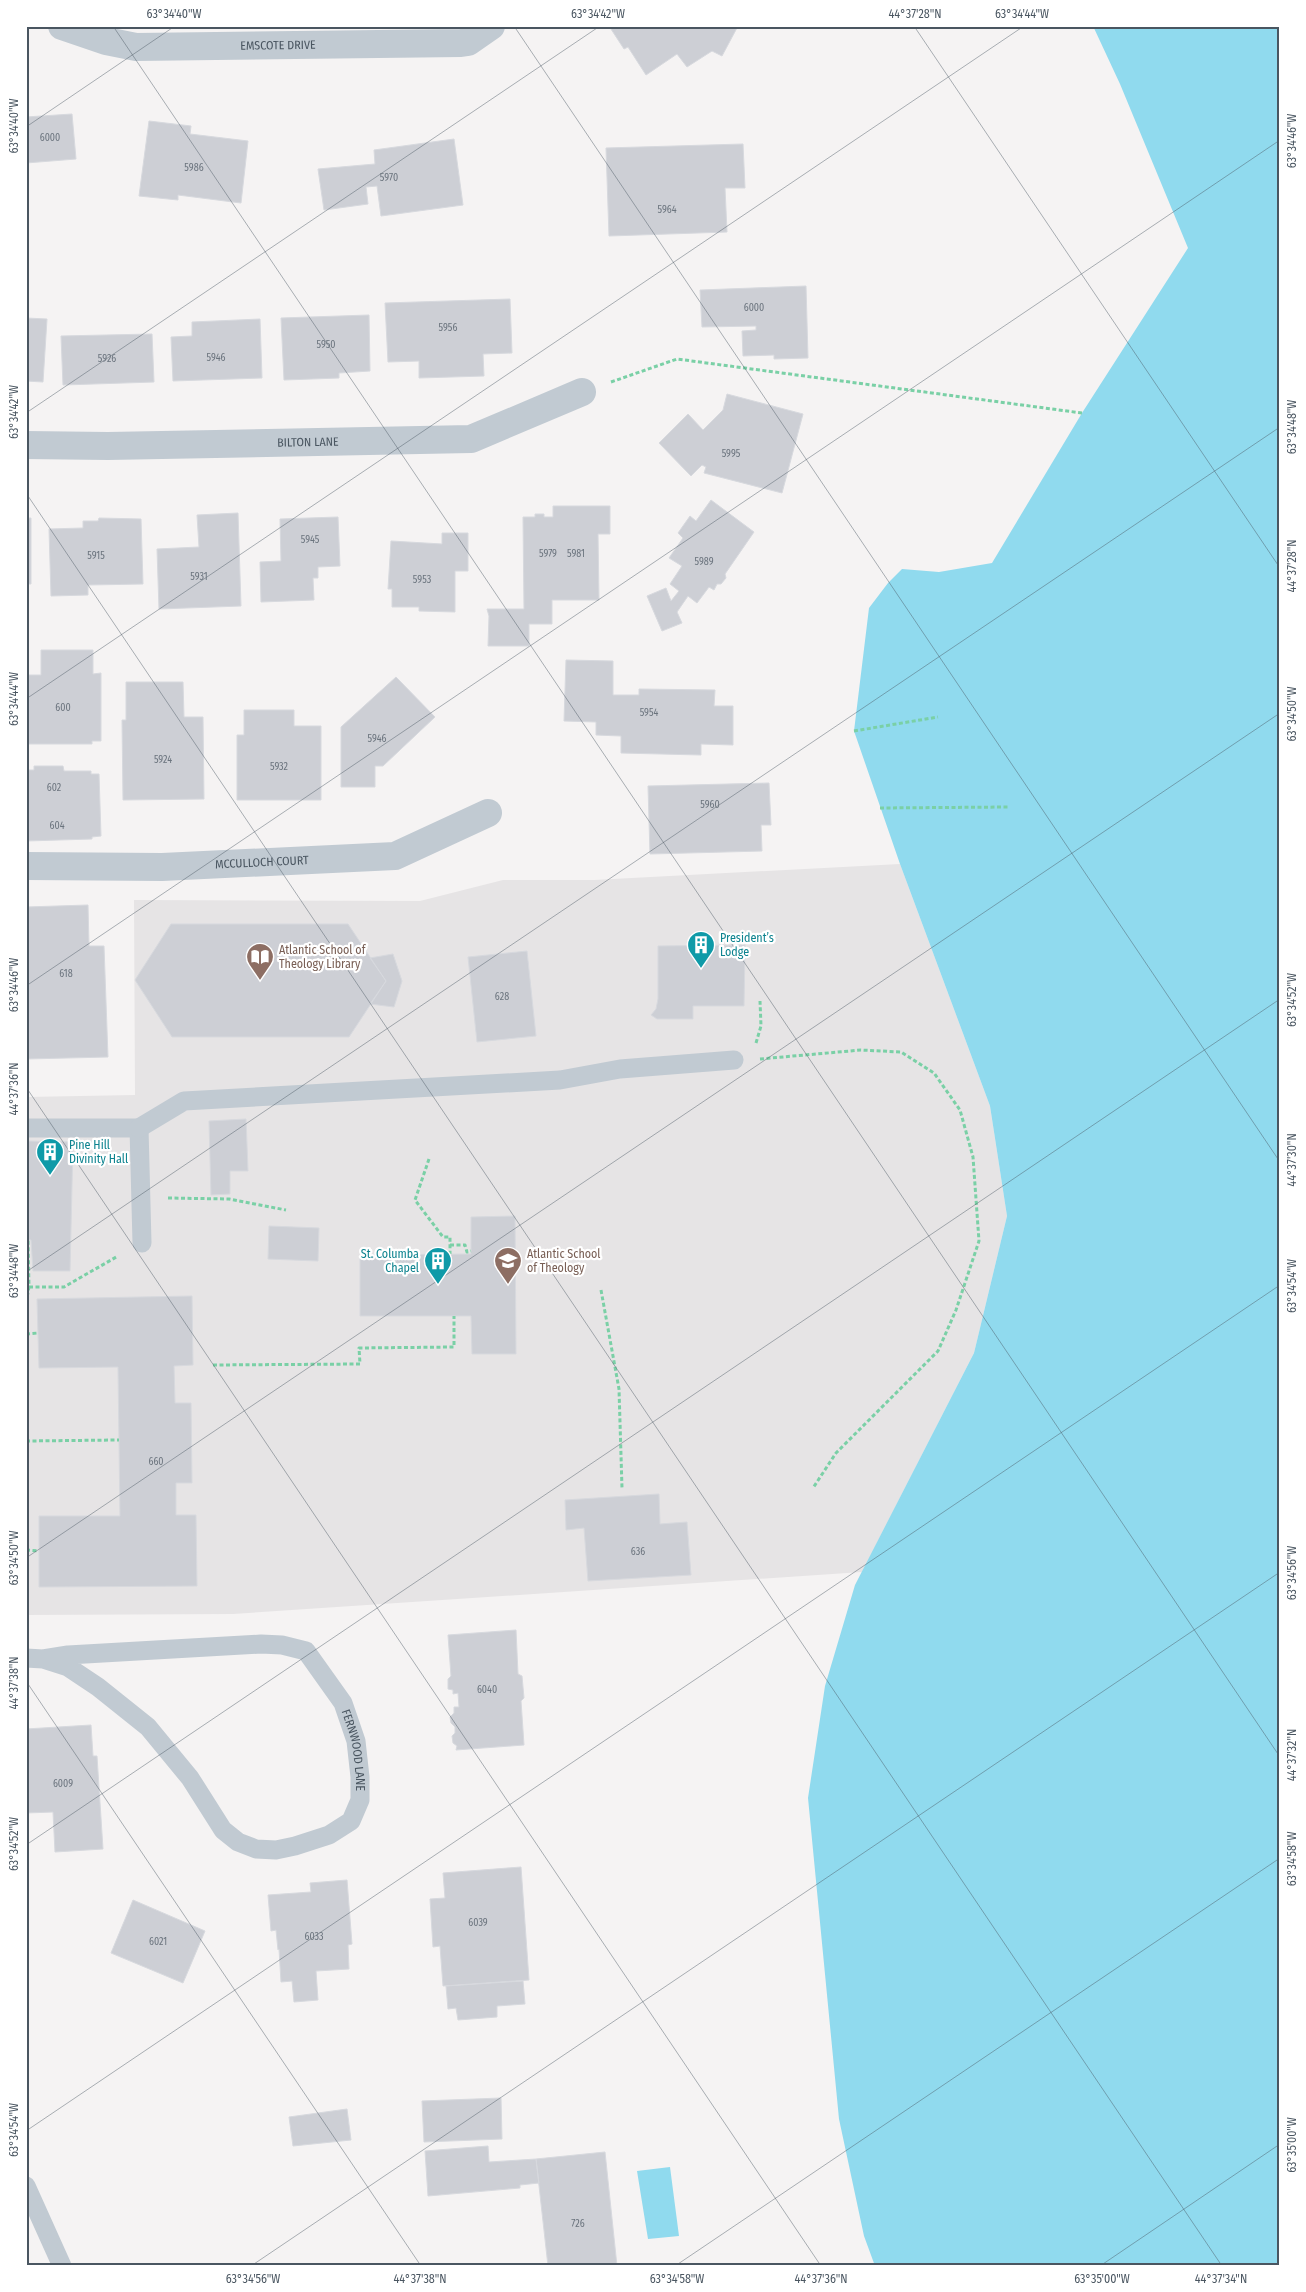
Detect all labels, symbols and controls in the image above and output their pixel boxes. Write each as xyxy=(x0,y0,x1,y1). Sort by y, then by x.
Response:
text: 63°34'40"W xyxy=(147,7,201,21)
text: 63°34'42"W xyxy=(571,7,625,21)
text: 44°37'28"N xyxy=(889,7,941,21)
text: 63°34'44"W xyxy=(995,7,1049,21)
street label: EMSCOTE DRIVE xyxy=(240,38,316,53)
text: 63°34'40"W xyxy=(7,99,21,153)
text: 63°34'46"W xyxy=(1285,114,1299,168)
house number: 6000 xyxy=(40,132,60,144)
house number: 5986 xyxy=(184,162,204,174)
house number: 5970 xyxy=(380,172,398,184)
house number: 5964 xyxy=(657,204,677,216)
house number: 6000 xyxy=(744,302,764,314)
house number: 5956 xyxy=(439,322,457,334)
house number: 5950 xyxy=(316,339,336,351)
house number: 5946 xyxy=(206,352,226,364)
house number: 5926 xyxy=(98,353,116,365)
text: 63°34'42"W xyxy=(7,385,21,439)
text: 63°34'48"W xyxy=(1285,400,1299,454)
street label: BILTON LANE xyxy=(277,435,339,450)
house number: 5995 xyxy=(722,448,741,460)
house number: 5945 xyxy=(301,534,320,546)
text: 44°37'28"N xyxy=(1285,540,1299,592)
house number: 5979 xyxy=(539,548,557,560)
house number: 5981 xyxy=(567,548,585,560)
house number: 5915 xyxy=(87,550,105,562)
house number: 5989 xyxy=(694,556,714,568)
house number: 5931 xyxy=(190,571,208,583)
house number: 5953 xyxy=(413,574,432,586)
text: 63°34'44"W xyxy=(7,672,21,726)
text: 63°34'50"W xyxy=(1285,686,1299,742)
house number: 600 xyxy=(55,702,71,714)
house number: 5954 xyxy=(640,707,659,719)
house number: 5946 xyxy=(367,733,387,745)
house number: 5924 xyxy=(154,754,172,766)
house number: 5932 xyxy=(270,761,289,773)
house number: 602 xyxy=(47,782,62,794)
house number: 5960 xyxy=(700,799,720,811)
house number: 604 xyxy=(49,820,65,832)
street label: MCCULLOCH COURT xyxy=(215,853,309,871)
building icon: President’s Lodge xyxy=(686,930,716,969)
place label: President’s Lodge xyxy=(720,931,774,959)
library icon: Atlantic School of Theology Library xyxy=(245,942,275,981)
place label: Atlantic School of Theology Library xyxy=(279,943,367,971)
text: 63°34'46"W xyxy=(7,958,21,1012)
house number: 618 xyxy=(59,968,73,980)
text: 63°34'52"W xyxy=(1285,973,1299,1027)
house number: 628 xyxy=(495,991,509,1003)
text: 44°37'36"N xyxy=(7,1063,21,1115)
text: 44°37'30"N xyxy=(1285,1133,1299,1187)
building icon: Pine Hill Divinity Hall xyxy=(35,1137,65,1176)
place label: Pine Hill Divinity Hall xyxy=(69,1138,128,1166)
text: 63°34'48"W xyxy=(7,1244,21,1298)
building icon: St. Columba Chapel xyxy=(423,1246,453,1285)
school or university icon: Atlantic School of Theology xyxy=(493,1246,523,1285)
place label: St. Columba Chapel xyxy=(361,1247,419,1275)
place label: Atlantic School of Theology xyxy=(527,1247,601,1275)
text: 63°34'54"W xyxy=(1285,1259,1299,1313)
house number: 660 xyxy=(148,1456,164,1468)
text: 63°34'50"W xyxy=(7,1530,21,1586)
house number: 636 xyxy=(631,1546,645,1558)
text: 63°34'56"W xyxy=(1285,1546,1299,1600)
text: 44°37'38"N xyxy=(7,1656,21,1710)
house number: 6040 xyxy=(477,1684,497,1696)
street label: FERNWOOD LANE xyxy=(339,1707,367,1791)
text: 44°37'32"N xyxy=(1285,1729,1299,1781)
house number: 6009 xyxy=(53,1778,73,1790)
text: 63°34'52"W xyxy=(7,1817,21,1871)
text: 63°34'58"W xyxy=(1285,1832,1299,1886)
house number: 6039 xyxy=(468,1917,488,1929)
house number: 6033 xyxy=(304,1931,324,1943)
house number: 6021 xyxy=(149,1936,167,1948)
text: 63°34'54"W xyxy=(7,2103,21,2157)
text: 63°35'00"W xyxy=(1285,2117,1299,2173)
house number: 726 xyxy=(571,2218,585,2230)
text: 63°34'56"W xyxy=(226,2272,280,2286)
text: 44°37'38"N xyxy=(393,2272,447,2286)
text: 63°34'58"W xyxy=(650,2272,704,2286)
text: 44°37'36"N xyxy=(795,2272,847,2286)
text: 63°35'00"W xyxy=(1074,2272,1130,2286)
text: 44°37'34"N xyxy=(1195,2272,1247,2286)

